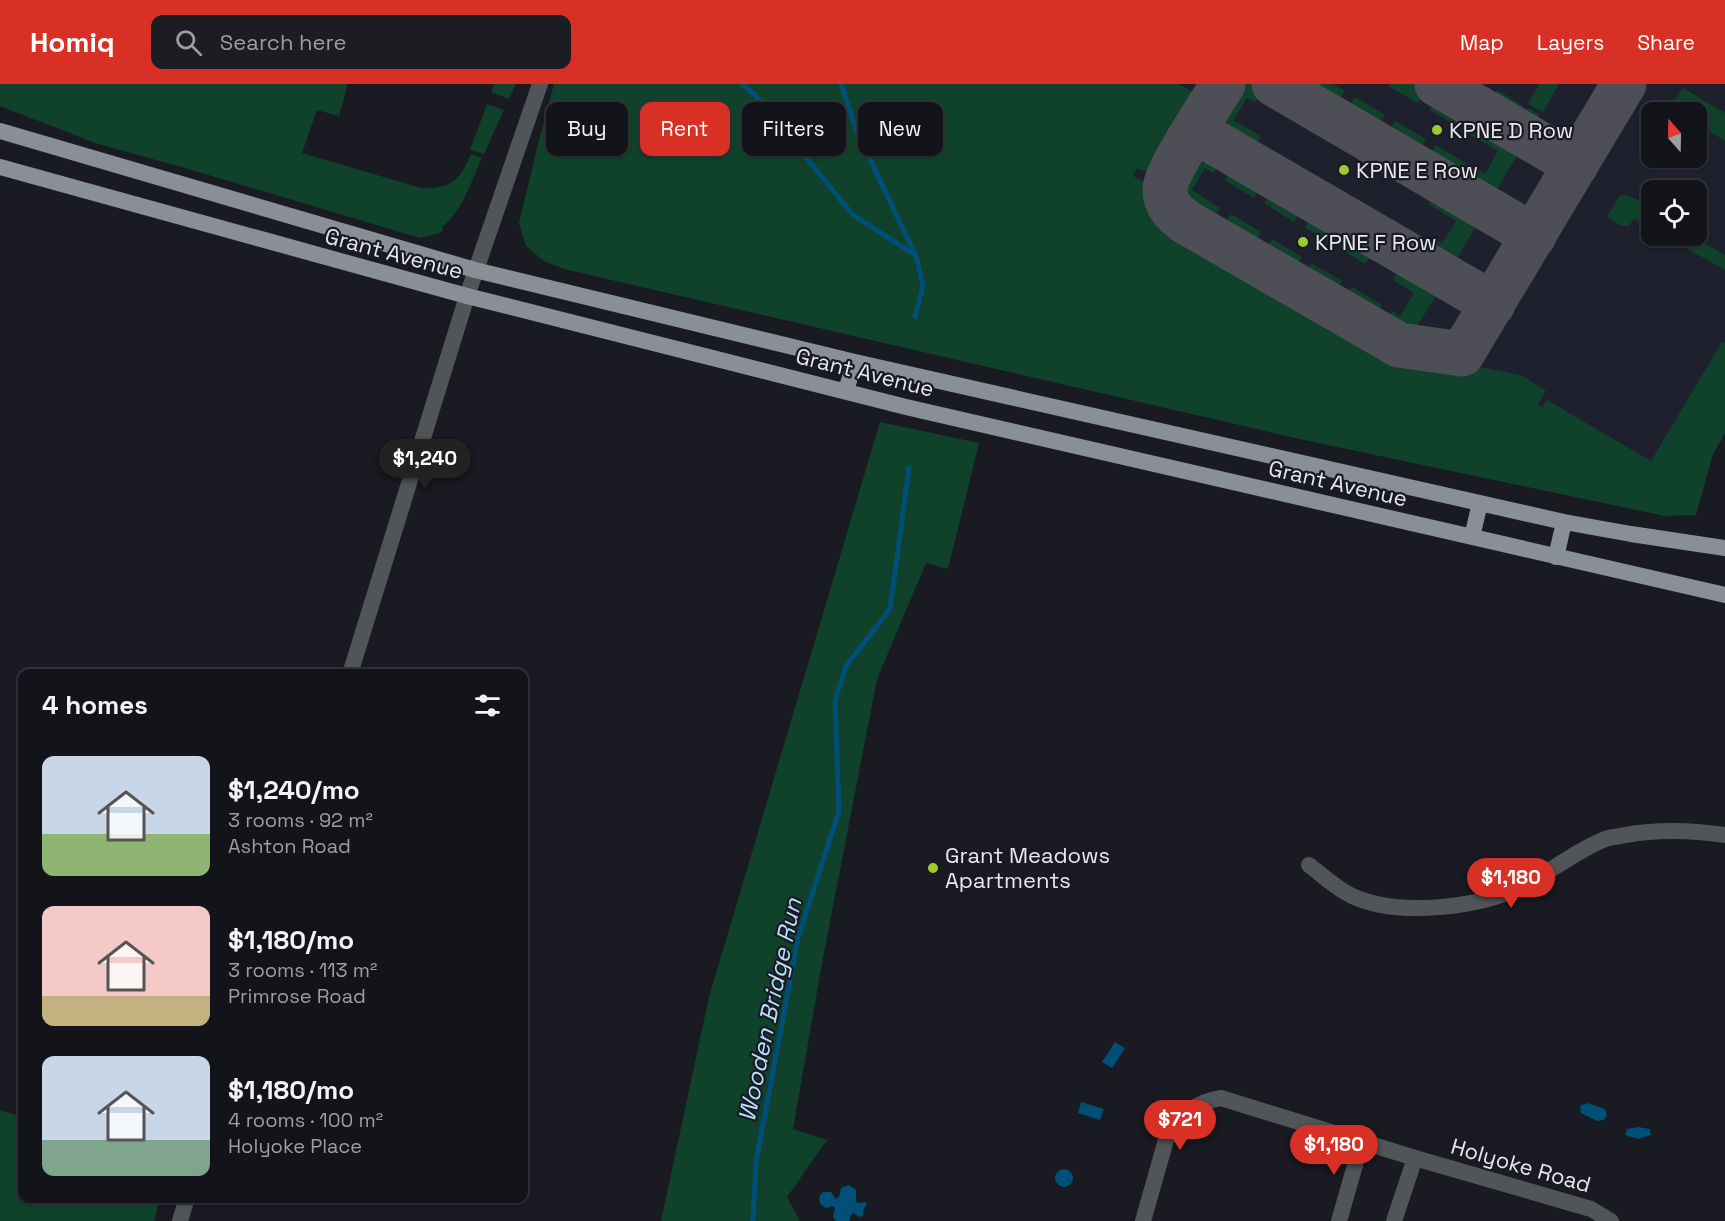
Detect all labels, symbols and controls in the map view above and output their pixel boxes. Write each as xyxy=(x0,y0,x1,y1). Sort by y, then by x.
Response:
search box xyxy=(151,15,571,69)
text: Homiq xyxy=(30,24,115,60)
icon: search xyxy=(172,26,205,59)
text: Search here xyxy=(220,28,347,56)
text: Map xyxy=(1460,29,1504,56)
text: Layers xyxy=(1537,29,1604,56)
text: Share xyxy=(1637,29,1695,56)
chip: Buy xyxy=(546,102,628,156)
chip: Rent xyxy=(640,102,730,156)
chip: Filters xyxy=(742,102,846,156)
chip: New xyxy=(858,102,943,156)
north arrow xyxy=(1641,102,1707,168)
map controls xyxy=(1641,102,1707,246)
place label: KPNE D Row xyxy=(1449,116,1573,144)
marker: KPNE D Row xyxy=(1430,123,1444,137)
place label: KPNE E Row xyxy=(1356,156,1478,184)
marker: KPNE E Row xyxy=(1337,163,1351,177)
button: locate xyxy=(1641,180,1707,246)
street label: Grant Avenue xyxy=(322,221,466,285)
place label: KPNE F Row xyxy=(1315,228,1437,256)
marker: KPNE F Row xyxy=(1296,235,1310,249)
street label: Grant Avenue xyxy=(793,341,937,403)
pin: $1,240 xyxy=(376,439,474,490)
text: $1,240 xyxy=(393,445,457,471)
street label: Grant Avenue xyxy=(1266,453,1410,513)
text: 4 homes xyxy=(42,688,148,722)
icon: filters xyxy=(471,689,504,722)
text: $1,240/mo xyxy=(228,773,360,807)
icon: home xyxy=(90,780,162,852)
text: 3 rooms · 92 m² xyxy=(228,807,373,833)
text: Ashton Road xyxy=(228,833,351,859)
place label: Grant Meadows Apartments xyxy=(945,841,1110,894)
pin: $1,180 xyxy=(1462,858,1560,909)
marker: Grant Meadows Apartments xyxy=(926,861,940,875)
text: $1,180 xyxy=(1481,864,1541,890)
water label: Wooden Bridge Run xyxy=(731,894,809,1124)
text: $1,180/mo xyxy=(228,923,354,957)
icon: home xyxy=(90,930,162,1002)
text: 3 rooms · 113 m² xyxy=(228,957,377,983)
text: Primrose Road xyxy=(228,983,366,1009)
text: $1,180/mo xyxy=(228,1073,354,1107)
icon: home xyxy=(90,1080,162,1152)
pin: $721 xyxy=(1144,1100,1216,1151)
text: $721 xyxy=(1158,1106,1202,1132)
text: 4 rooms · 100 m² xyxy=(228,1107,383,1133)
pin: $1,180 xyxy=(1285,1125,1383,1176)
text: $1,180 xyxy=(1304,1131,1364,1157)
street label: Holyoke Road xyxy=(1448,1132,1594,1198)
text: Holyoke Place xyxy=(228,1133,362,1159)

